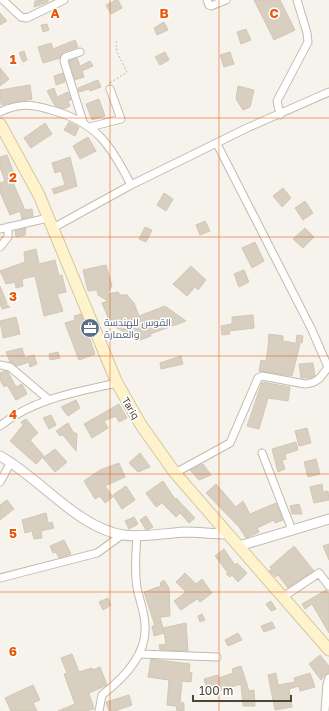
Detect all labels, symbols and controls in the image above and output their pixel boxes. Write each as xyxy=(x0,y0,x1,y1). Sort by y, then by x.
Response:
text: A xyxy=(50,5,60,21)
text: B xyxy=(159,5,169,21)
text: C xyxy=(269,5,279,21)
text: 1 xyxy=(10,51,17,67)
text: 2 xyxy=(9,169,17,185)
text: 3 xyxy=(9,288,17,304)
place label: القوس للهندسة والعمارة xyxy=(104,316,171,340)
office icon: القوس للهندسة والعمارة xyxy=(79,317,101,339)
street label: Tariq xyxy=(120,395,142,421)
text: 4 xyxy=(9,406,17,422)
text: 5 xyxy=(9,525,17,541)
text: 6 xyxy=(9,643,17,659)
scale bar xyxy=(193,677,291,703)
text: 100 m xyxy=(199,683,233,698)

